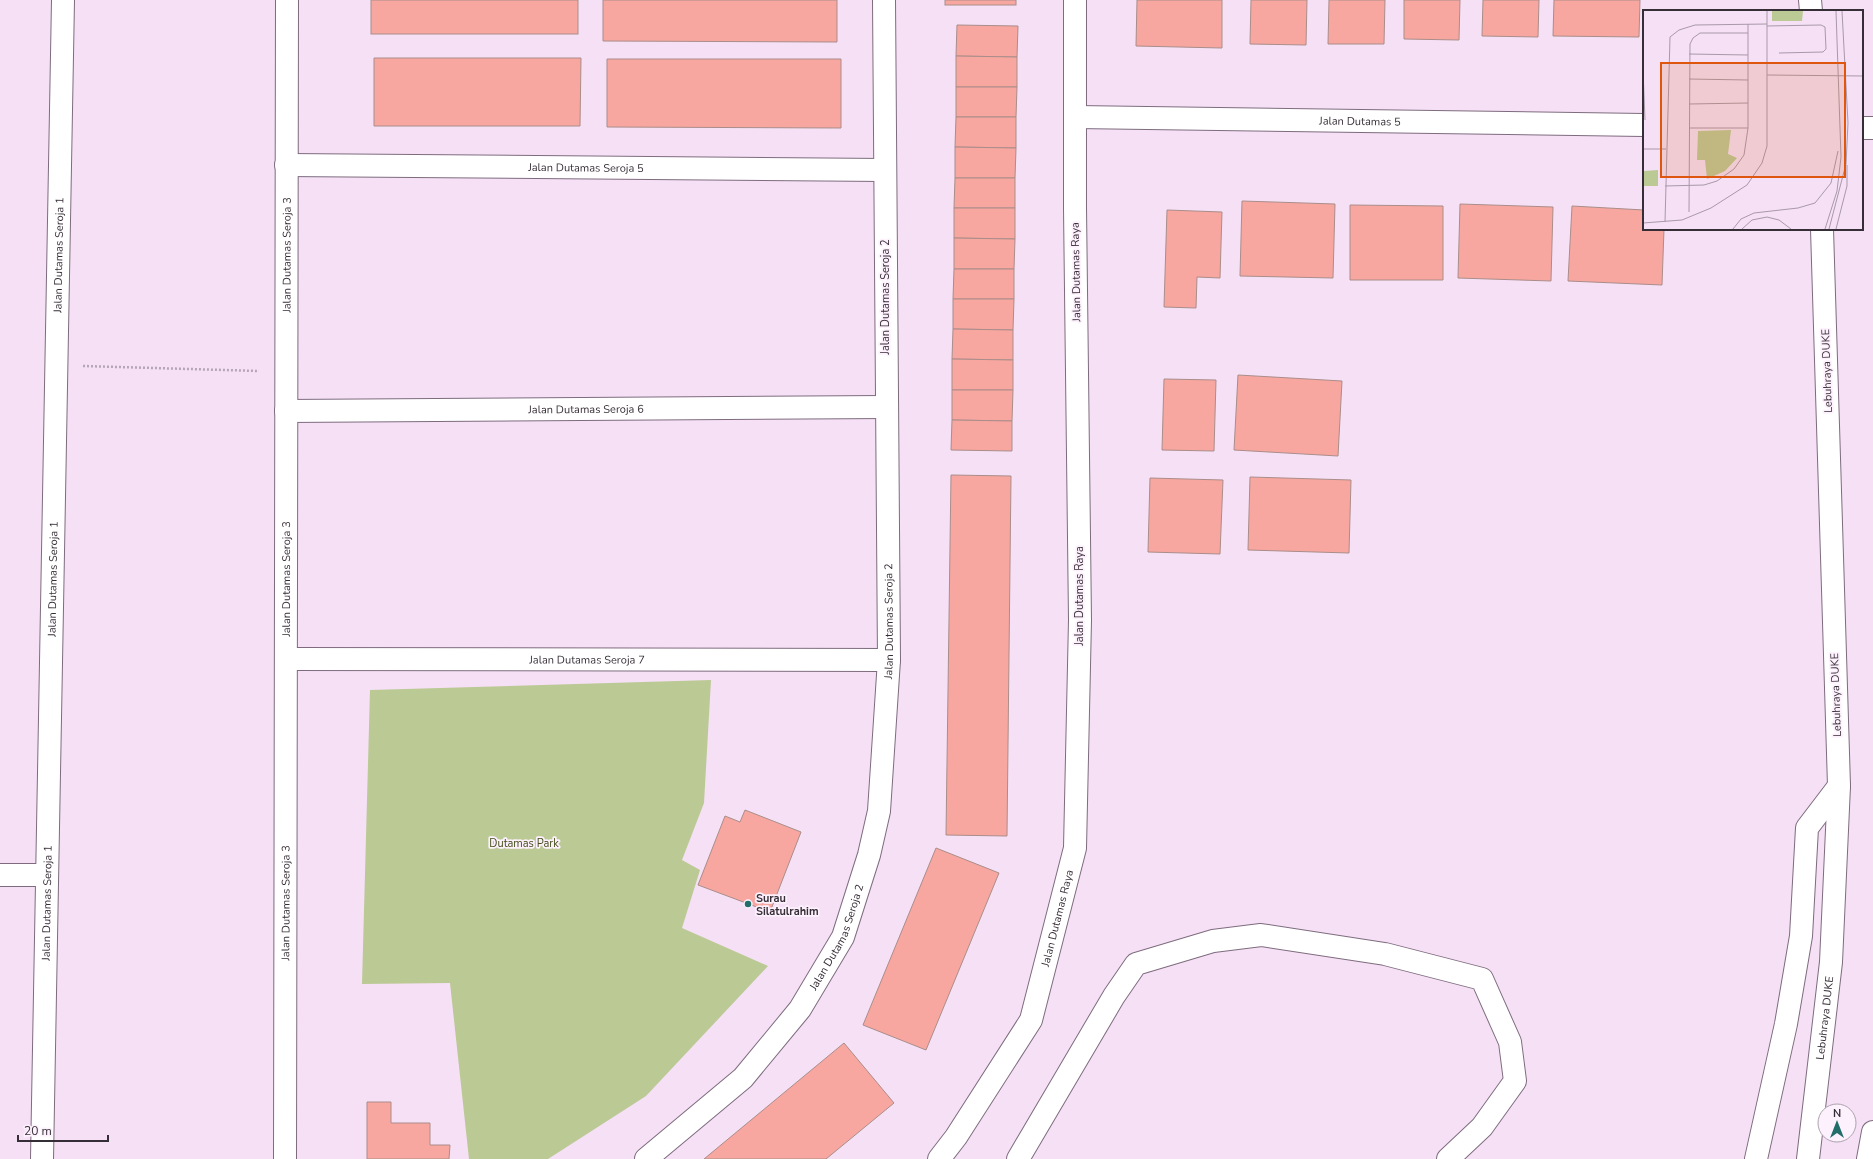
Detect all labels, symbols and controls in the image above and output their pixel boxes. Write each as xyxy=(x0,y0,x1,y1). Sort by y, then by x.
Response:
inset map xyxy=(1643,10,1863,230)
street label: Jalan Dutamas 5 xyxy=(1318,113,1401,129)
street label: Jalan Dutamas Seroja 5 xyxy=(527,160,644,175)
street label: Jalan Dutamas Seroja 1 xyxy=(50,197,67,314)
street label: Jalan Dutamas Seroja 3 xyxy=(279,197,294,314)
street label: Jalan Dutamas Raya xyxy=(1068,222,1084,323)
street label: Jalan Dutamas Seroja 2 xyxy=(878,239,893,356)
street label: Lebuhraya DUKE xyxy=(1818,329,1836,413)
street label: Jalan Dutamas Seroja 6 xyxy=(527,401,644,417)
street label: Jalan Dutamas Seroja 1 xyxy=(44,521,61,638)
street label: Jalan Dutamas Seroja 3 xyxy=(278,521,294,638)
street label: Jalan Dutamas Raya xyxy=(1072,546,1087,647)
street label: Jalan Dutamas Seroja 2 xyxy=(880,563,897,680)
street label: Jalan Dutamas Seroja 7 xyxy=(528,652,645,667)
street label: Lebuhraya DUKE xyxy=(1827,653,1845,737)
park label: Dutamas Park xyxy=(489,836,559,851)
street label: Jalan Dutamas Seroja 1 xyxy=(38,845,55,962)
street label: Jalan Dutamas Seroja 3 xyxy=(278,845,293,962)
street label: Jalan Dutamas Raya xyxy=(1037,868,1077,969)
street label: Jalan Dutamas Seroja 2 xyxy=(805,882,867,994)
place label: Surau Silatulrahim xyxy=(756,891,819,919)
marker: Surau Silatulrahim xyxy=(743,899,753,909)
street label: Lebuhraya DUKE xyxy=(1812,975,1837,1061)
north arrow xyxy=(1817,1103,1857,1143)
text: N xyxy=(1833,1106,1841,1121)
scale bar xyxy=(18,1117,108,1143)
text: 20 m xyxy=(24,1123,52,1139)

